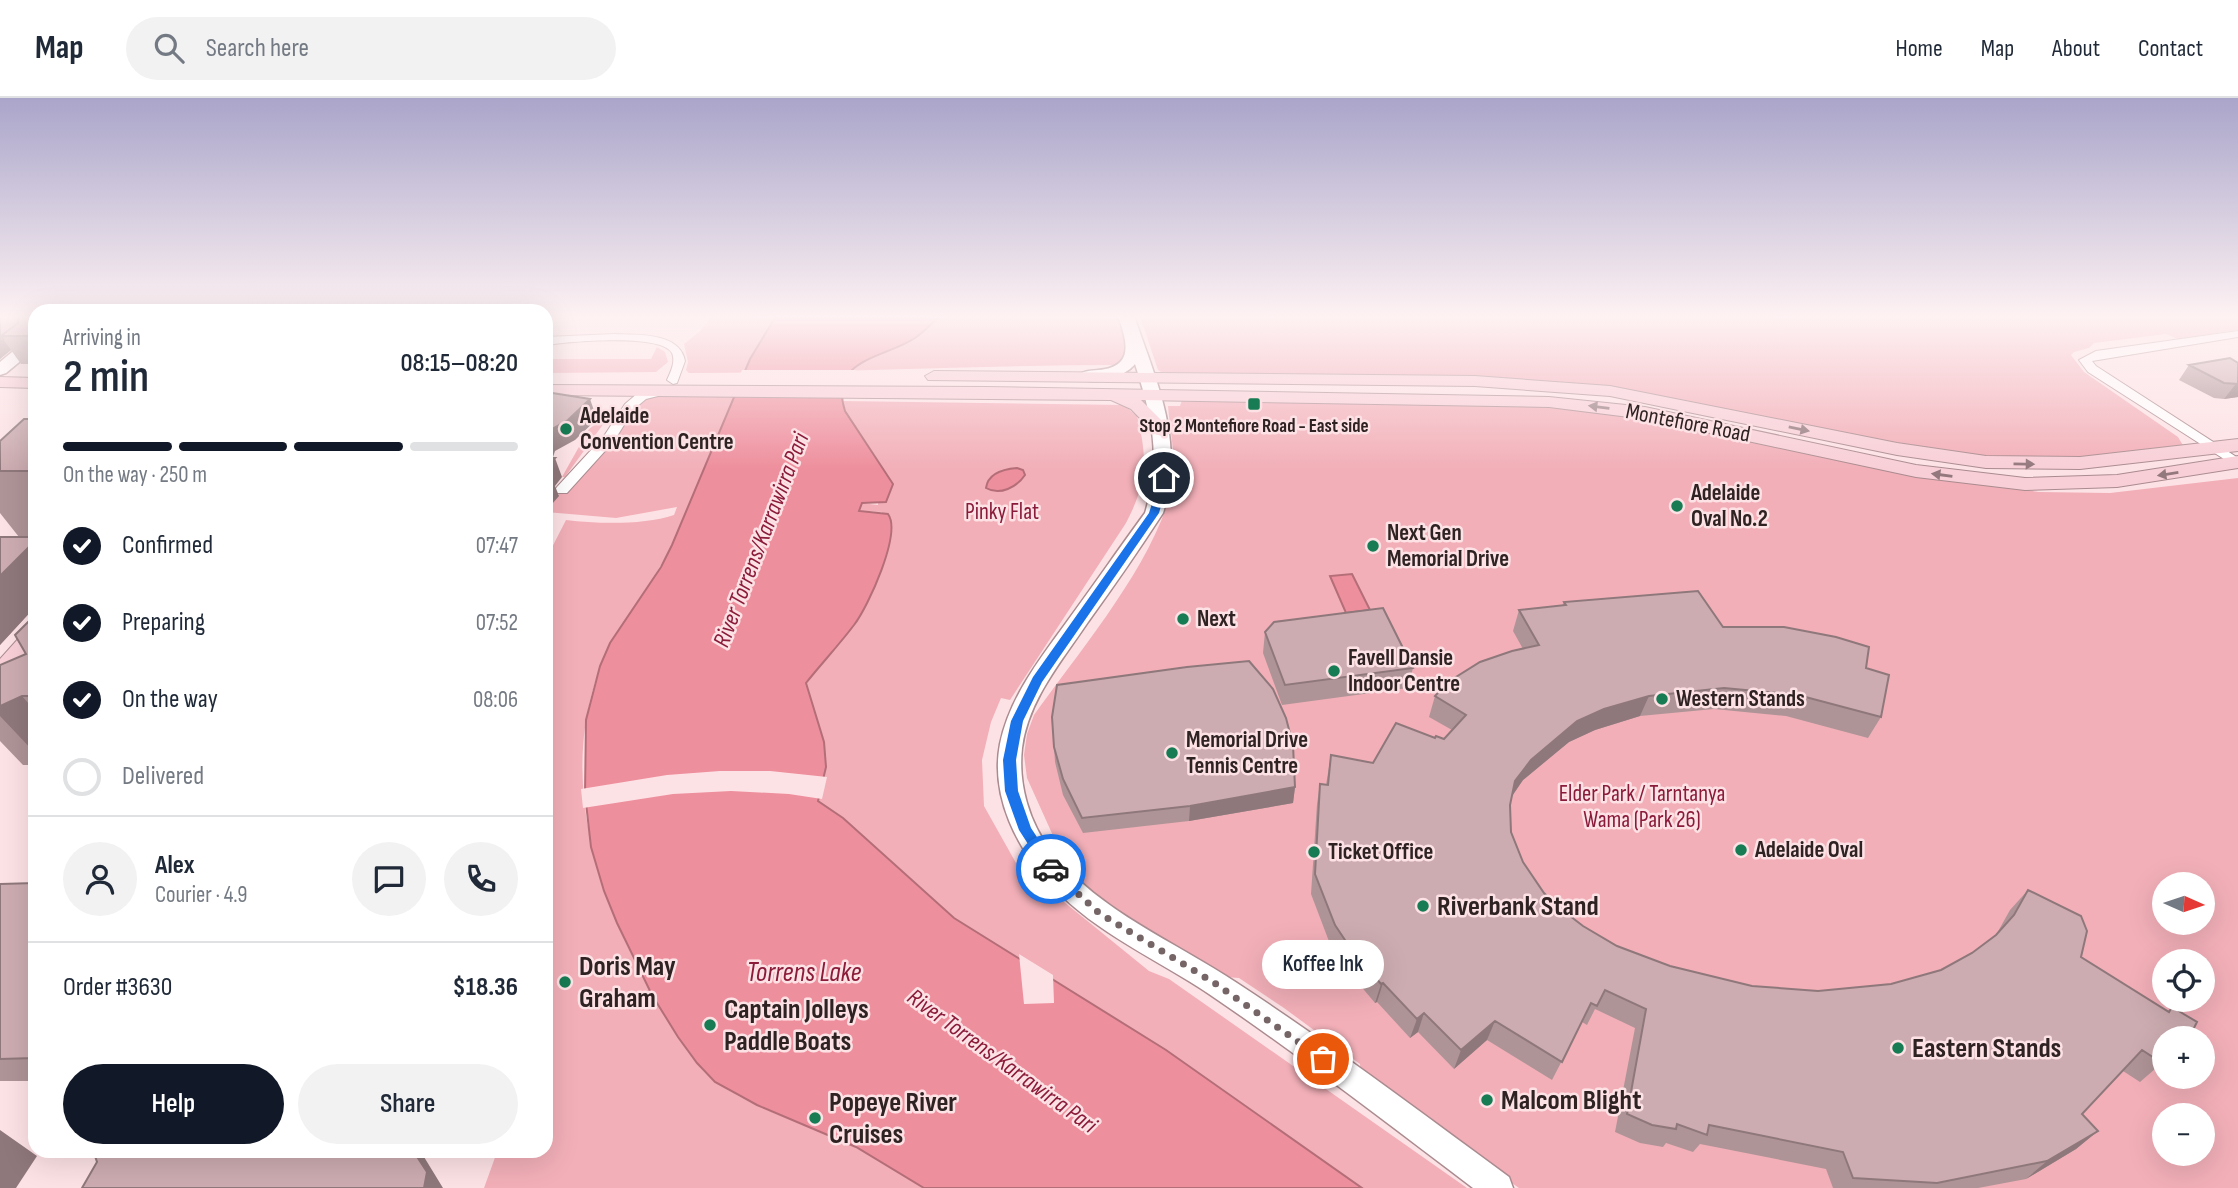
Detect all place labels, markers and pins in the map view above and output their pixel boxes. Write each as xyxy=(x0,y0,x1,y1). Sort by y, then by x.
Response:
marker: Stop 2 Montefiore Road - East side xyxy=(1246,396,1262,412)
place label: Adelaide Convention Centre xyxy=(579,402,734,456)
place label: Stop 2 Montefiore Road - East side xyxy=(1139,415,1369,438)
marker: Adelaide Convention Centre xyxy=(558,421,574,437)
pin xyxy=(1134,448,1194,508)
place label: Adelaide Oval No.2 xyxy=(1690,479,1768,533)
marker: Adelaide Oval No.2 xyxy=(1669,498,1685,514)
place label: Next Gen Memorial Drive xyxy=(1387,519,1509,573)
marker: Next Gen Memorial Drive xyxy=(1365,538,1381,554)
place label: Next xyxy=(1197,605,1236,633)
marker: Next xyxy=(1175,611,1191,627)
place label: Favell Dansie Indoor Centre xyxy=(1348,644,1460,698)
marker: Favell Dansie Indoor Centre xyxy=(1326,663,1342,679)
place label: Western Stands xyxy=(1676,685,1805,713)
marker: Western Stands xyxy=(1654,691,1670,707)
place label: Memorial Drive Tennis Centre xyxy=(1186,726,1308,780)
marker: Memorial Drive Tennis Centre xyxy=(1164,745,1180,761)
place label: Adelaide Oval xyxy=(1754,836,1863,864)
place label: Ticket Office xyxy=(1328,838,1433,866)
marker: Adelaide Oval xyxy=(1733,842,1749,858)
marker: Ticket Office xyxy=(1306,844,1322,860)
place label: Riverbank Stand xyxy=(1437,890,1599,923)
marker: Riverbank Stand xyxy=(1415,898,1431,914)
callout: Koffee Ink xyxy=(1262,940,1384,989)
place label: Doris May Graham xyxy=(579,950,676,1015)
marker: Doris May Graham xyxy=(557,974,573,990)
place label: Captain Jolleys Paddle Boats xyxy=(724,993,869,1058)
marker: Captain Jolleys Paddle Boats xyxy=(702,1017,718,1033)
pin xyxy=(1293,1029,1353,1089)
place label: Eastern Stands xyxy=(1912,1032,2061,1065)
marker: Eastern Stands xyxy=(1890,1040,1906,1056)
place label: Malcom Blight xyxy=(1501,1084,1641,1117)
place label: Popeye River Cruises xyxy=(829,1086,957,1151)
marker: Malcom Blight xyxy=(1479,1092,1495,1108)
marker: Popeye River Cruises xyxy=(807,1110,823,1126)

